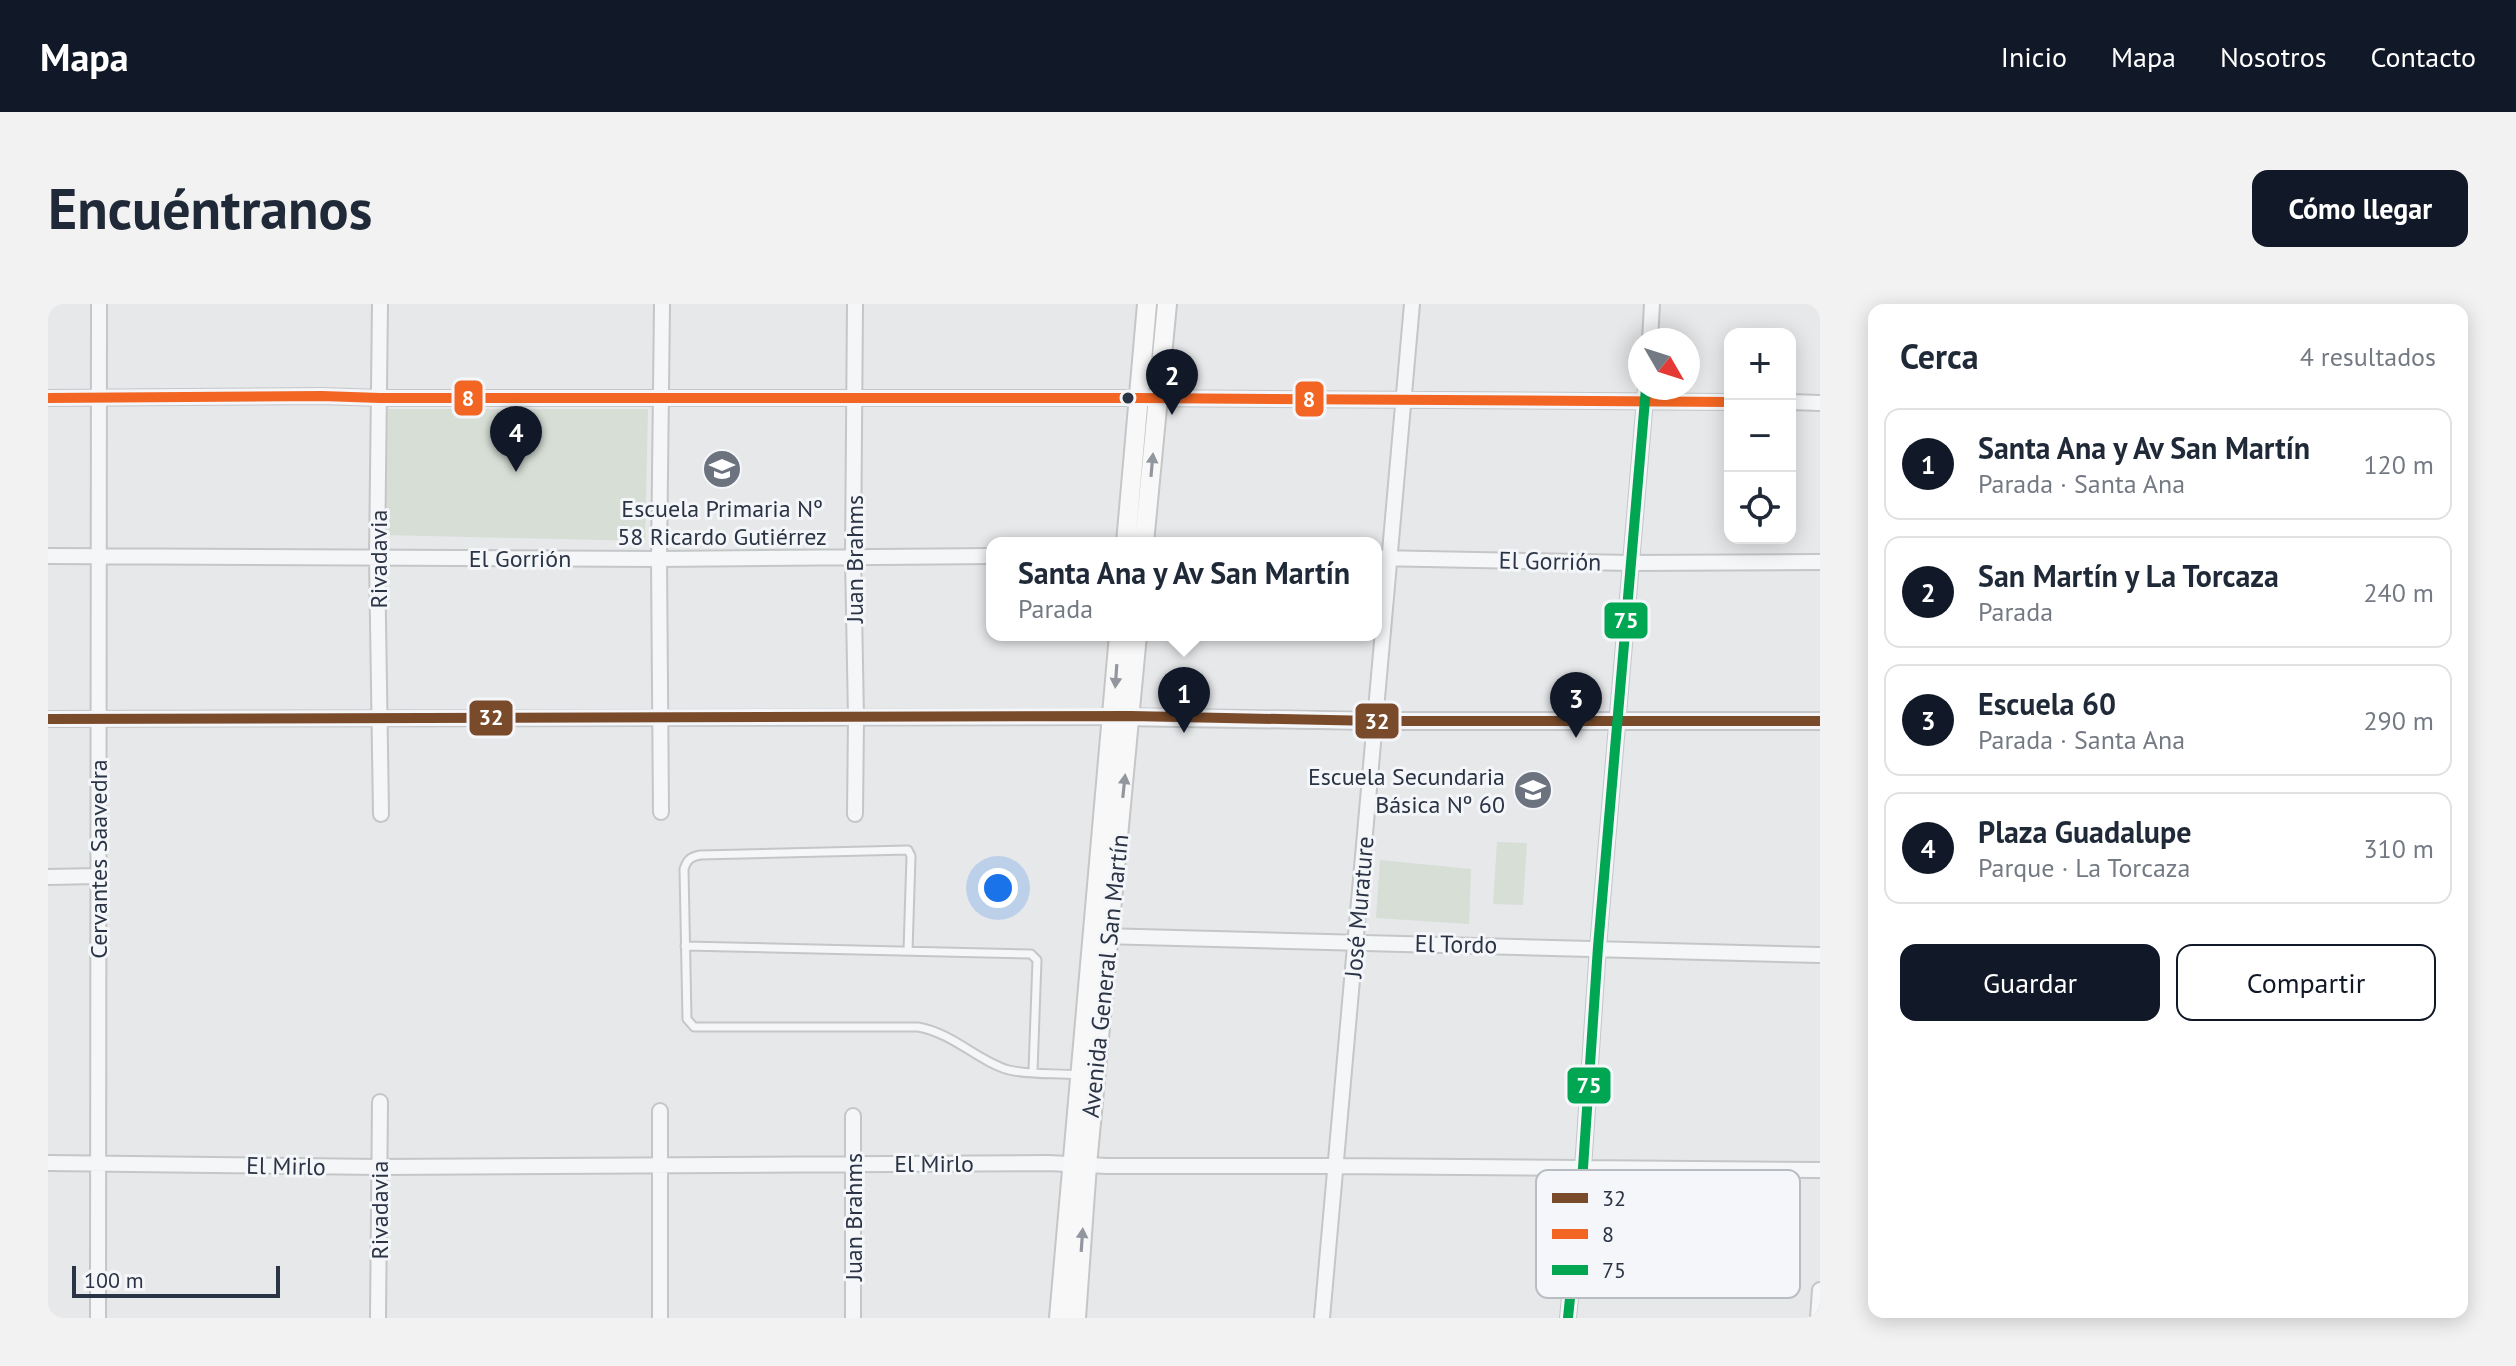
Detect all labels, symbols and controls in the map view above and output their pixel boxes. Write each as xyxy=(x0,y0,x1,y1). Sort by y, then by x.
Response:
text: Mapa xyxy=(40,32,129,81)
text: Inicio xyxy=(2001,38,2067,75)
text: Mapa xyxy=(2111,38,2176,75)
text: Nosotros xyxy=(2220,38,2326,75)
text: Contacto xyxy=(2370,38,2476,75)
button: Cómo llegar xyxy=(2252,170,2468,247)
text: Encuéntranos xyxy=(48,172,372,244)
north arrow xyxy=(1628,328,1700,400)
map controls xyxy=(1724,328,1796,544)
button: + xyxy=(1724,328,1796,400)
text: Cerca xyxy=(1900,334,1979,378)
text: 4 resultados xyxy=(2300,340,2436,373)
pin: 2 xyxy=(1146,349,1198,415)
line badge: 8 xyxy=(453,379,484,417)
line badge: 8 xyxy=(1294,380,1325,418)
text: 8 xyxy=(462,384,474,412)
text: 8 xyxy=(1303,385,1315,413)
unlabelled marker xyxy=(1120,390,1136,406)
button: − xyxy=(1724,400,1796,472)
pin: 4 xyxy=(490,406,542,472)
text: Santa Ana y Av San Martín xyxy=(1978,428,2310,467)
school or university icon: Escuela Primaria Nº 58 Ricardo Gutiérrez xyxy=(701,448,743,490)
text: 1 xyxy=(1921,448,1935,481)
text: 120 m xyxy=(2363,448,2434,481)
one-way arrow xyxy=(1145,452,1158,477)
text: Parada · Santa Ana xyxy=(1978,467,2185,500)
button: locate xyxy=(1724,472,1796,544)
place label: Escuela Primaria Nº 58 Ricardo Gutiérrez xyxy=(617,493,827,552)
street label: Juan Brahms xyxy=(839,495,870,624)
street label: Rivadavia xyxy=(363,510,394,608)
popup xyxy=(986,537,1382,641)
street label: El Gorrión xyxy=(469,543,571,574)
street label: El Gorrión xyxy=(1498,545,1602,577)
text: Santa Ana y Av San Martín xyxy=(1018,553,1350,592)
text: San Martín y La Torcaza xyxy=(1978,556,2279,595)
text: 2 xyxy=(1921,576,1935,609)
text: 240 m xyxy=(2363,576,2434,609)
text: Parada xyxy=(1018,592,1093,625)
text: Parada xyxy=(1978,595,2053,628)
line badge: 75 xyxy=(1603,601,1649,640)
text: 75 xyxy=(1614,606,1638,634)
one-way arrow xyxy=(1109,664,1122,689)
pin: 1 xyxy=(1158,667,1210,733)
pin: 3 xyxy=(1550,672,1602,738)
text: Escuela 60 xyxy=(1978,684,2116,723)
line badge: 32 xyxy=(468,699,514,737)
line badge: 32 xyxy=(1354,702,1400,740)
text: 32 xyxy=(479,703,503,731)
text: 3 xyxy=(1921,704,1935,737)
text: 290 m xyxy=(2363,704,2434,737)
text: 32 xyxy=(1365,707,1389,735)
text: Parada · Santa Ana xyxy=(1978,723,2185,756)
street label: Cervantes Saavedra xyxy=(83,759,114,959)
place label: Escuela Secundaria Básica Nº 60 xyxy=(1308,761,1505,820)
school or university icon: Escuela Secundaria Básica Nº 60 xyxy=(1512,769,1554,811)
one-way arrow xyxy=(1117,773,1130,798)
text: Plaza Guadalupe xyxy=(1978,812,2191,851)
text: 4 xyxy=(1921,832,1935,865)
text: 310 m xyxy=(2363,832,2434,865)
street label: Avenida General San Martín xyxy=(1075,833,1135,1119)
street label: José Murature xyxy=(1337,835,1381,980)
text: Parque · La Torcaza xyxy=(1978,851,2190,884)
your location xyxy=(978,868,1018,908)
street label: El Tordo xyxy=(1414,928,1498,960)
button: Guardar xyxy=(1900,944,2160,1021)
button: Compartir xyxy=(2176,944,2436,1021)
line badge: 75 xyxy=(1566,1066,1612,1105)
text: 75 xyxy=(1577,1071,1601,1099)
street label: El Mirlo xyxy=(894,1148,974,1179)
street label: El Mirlo xyxy=(246,1150,326,1182)
street label: Juan Brahms xyxy=(838,1153,869,1282)
street label: Rivadavia xyxy=(364,1161,395,1259)
legend xyxy=(1536,1170,1800,1298)
text: 32 xyxy=(1602,1184,1626,1212)
text: 8 xyxy=(1602,1220,1614,1248)
one-way arrow xyxy=(1076,1227,1089,1252)
text: 75 xyxy=(1602,1256,1626,1284)
scale bar xyxy=(72,1262,280,1298)
text: 100 m xyxy=(84,1266,144,1294)

